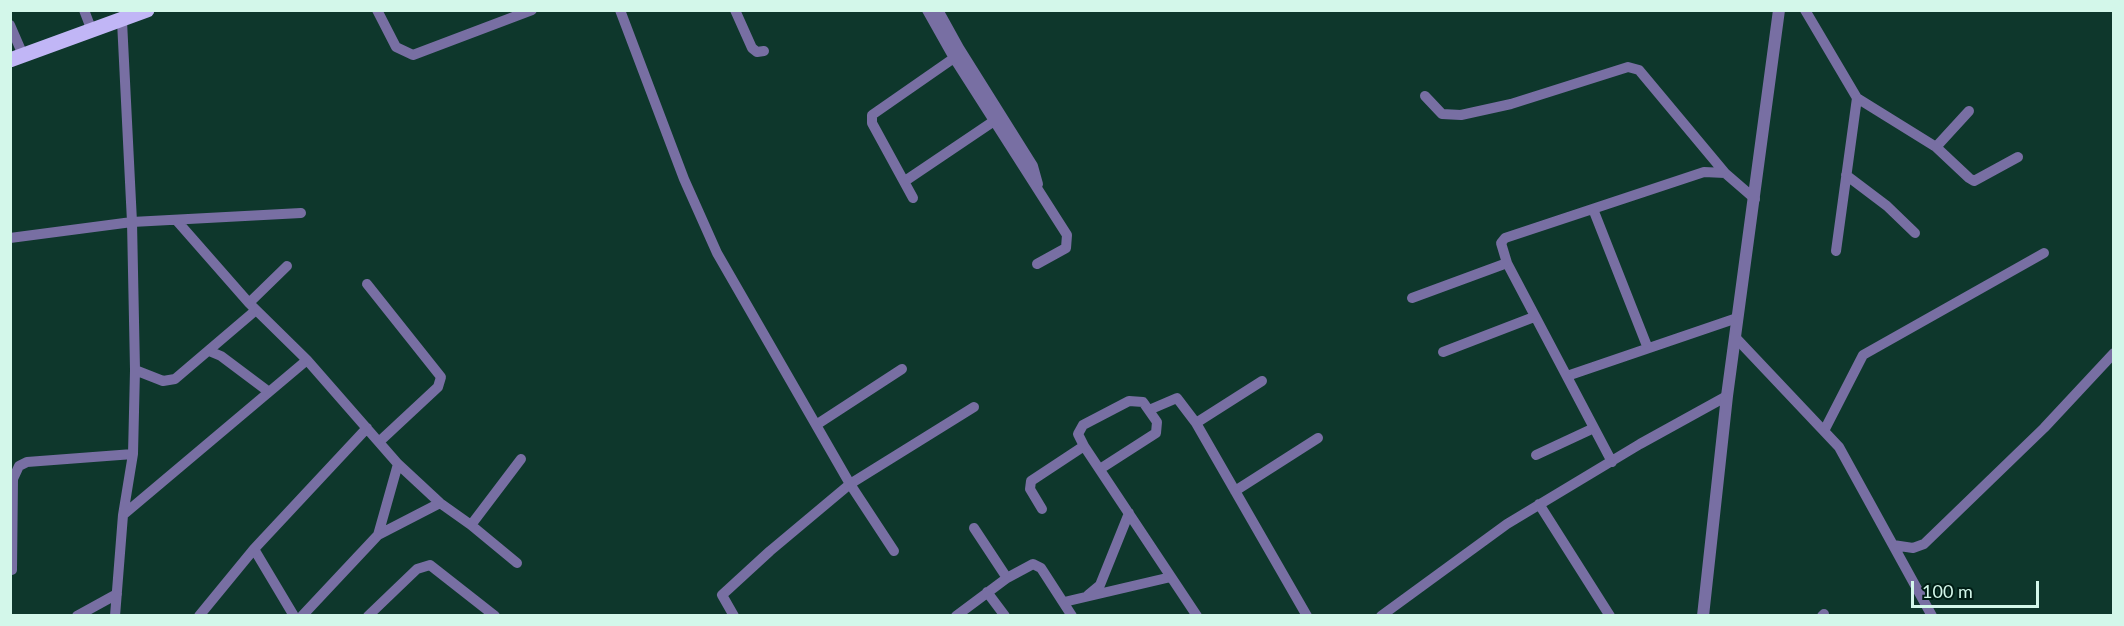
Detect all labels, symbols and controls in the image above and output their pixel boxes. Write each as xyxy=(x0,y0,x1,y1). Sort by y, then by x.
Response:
scale bar xyxy=(1914,569,2042,607)
text: 100 m xyxy=(1922,580,1973,602)

